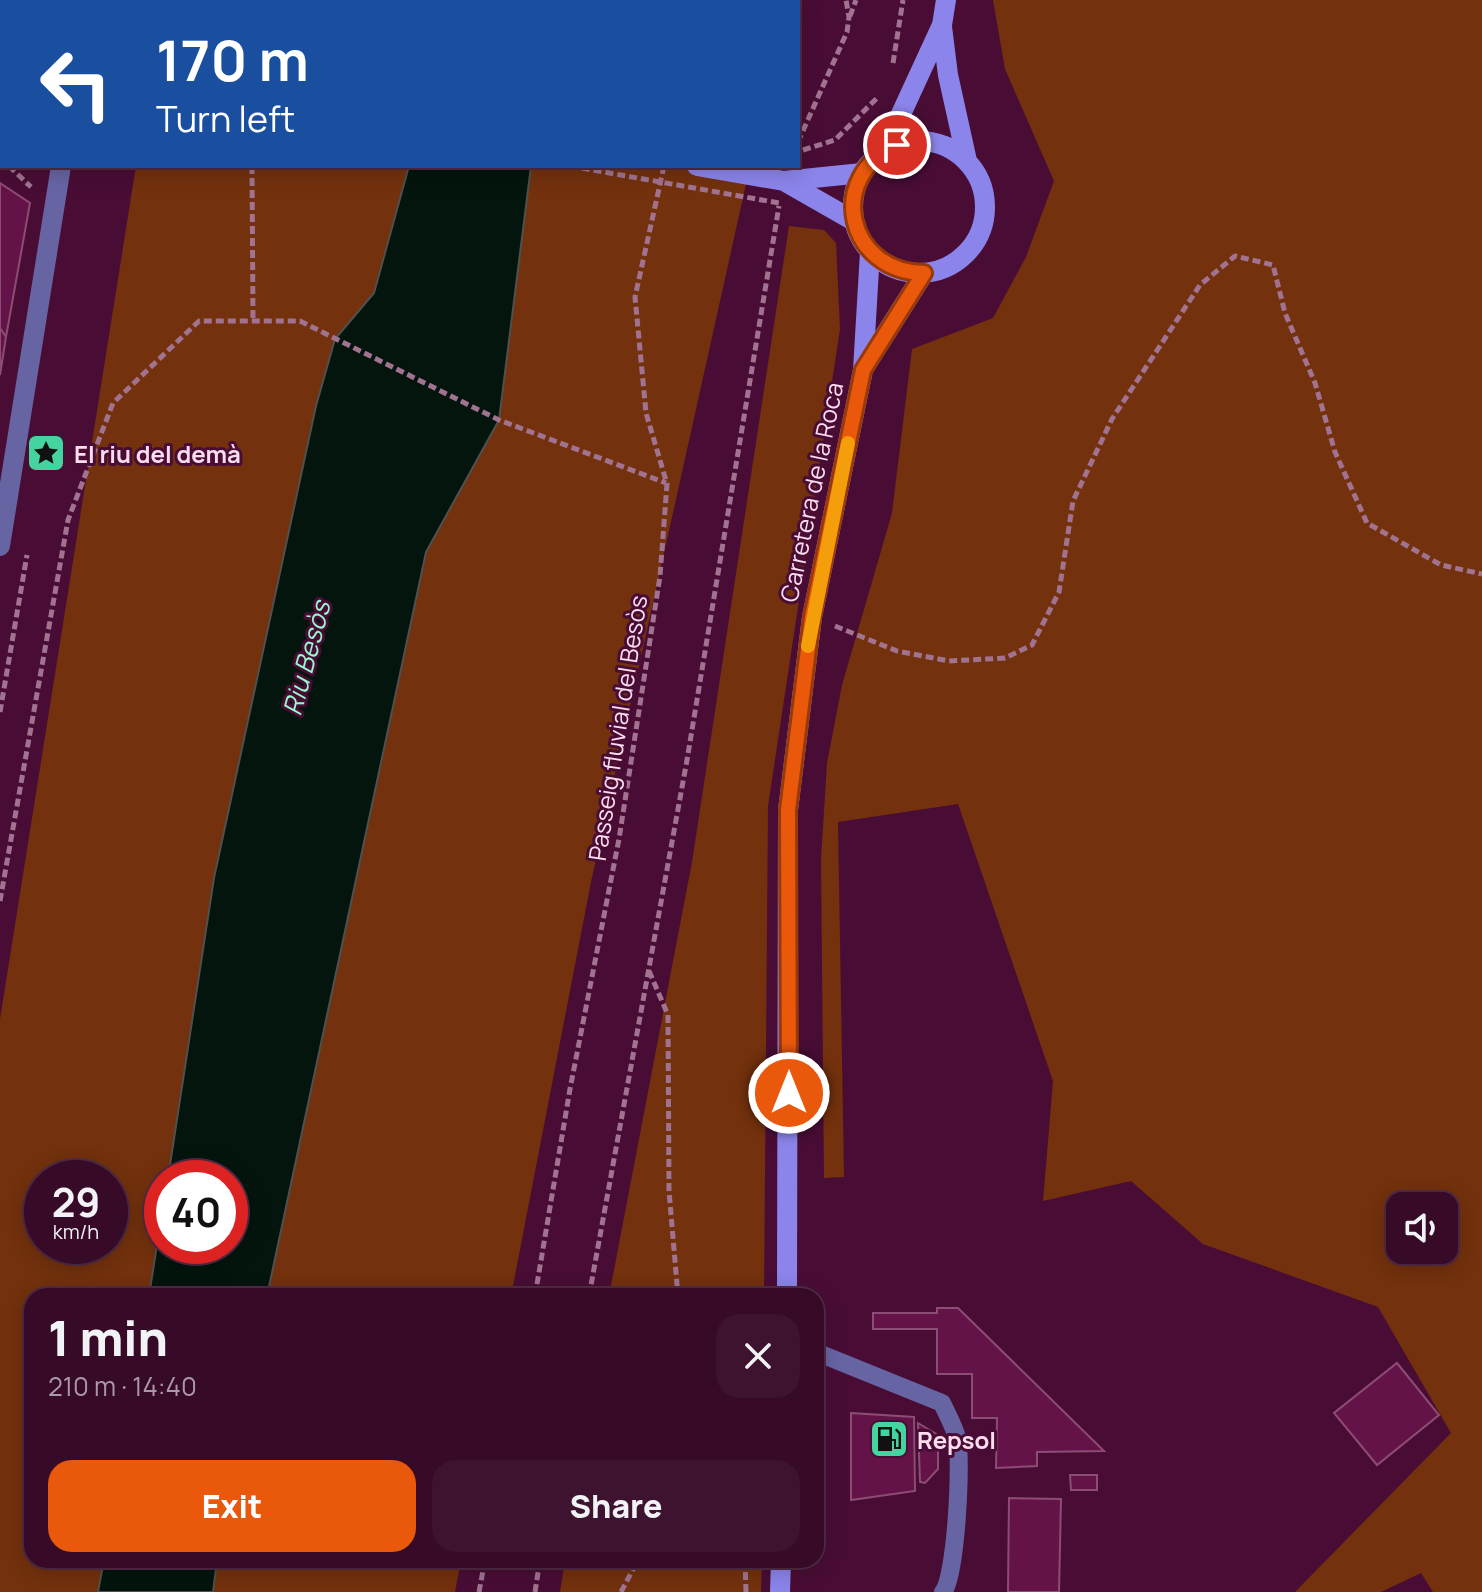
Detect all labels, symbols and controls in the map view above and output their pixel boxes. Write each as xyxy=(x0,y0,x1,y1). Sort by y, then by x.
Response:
text: 170 m xyxy=(156,21,309,98)
icon: left xyxy=(24,32,128,136)
text: Turn left xyxy=(156,94,295,143)
pin xyxy=(863,111,931,179)
icon: arrive xyxy=(875,123,919,167)
street label: Carretera de la Roca xyxy=(772,379,850,605)
place icon: El riu del demà xyxy=(25,432,67,474)
place label: El riu del demà xyxy=(74,437,241,470)
street label: Passeig fluvial del Besòs xyxy=(580,593,654,863)
water label: Riu Besòs xyxy=(273,595,339,719)
position arrow xyxy=(747,1051,831,1135)
speed limit sign: 40 xyxy=(144,1160,248,1264)
text: 29 xyxy=(52,1174,100,1229)
map controls xyxy=(1386,1192,1458,1264)
button: sound xyxy=(1386,1192,1458,1264)
text: km/h xyxy=(53,1218,99,1245)
text: 1 min xyxy=(48,1305,168,1370)
button: close xyxy=(716,1314,800,1398)
text: 210 m · 14:40 xyxy=(48,1368,197,1404)
fuel station icon: Repsol xyxy=(868,1418,910,1460)
place label: Repsol xyxy=(917,1423,996,1456)
button: Exit xyxy=(48,1460,416,1552)
button: Share xyxy=(432,1460,800,1552)

